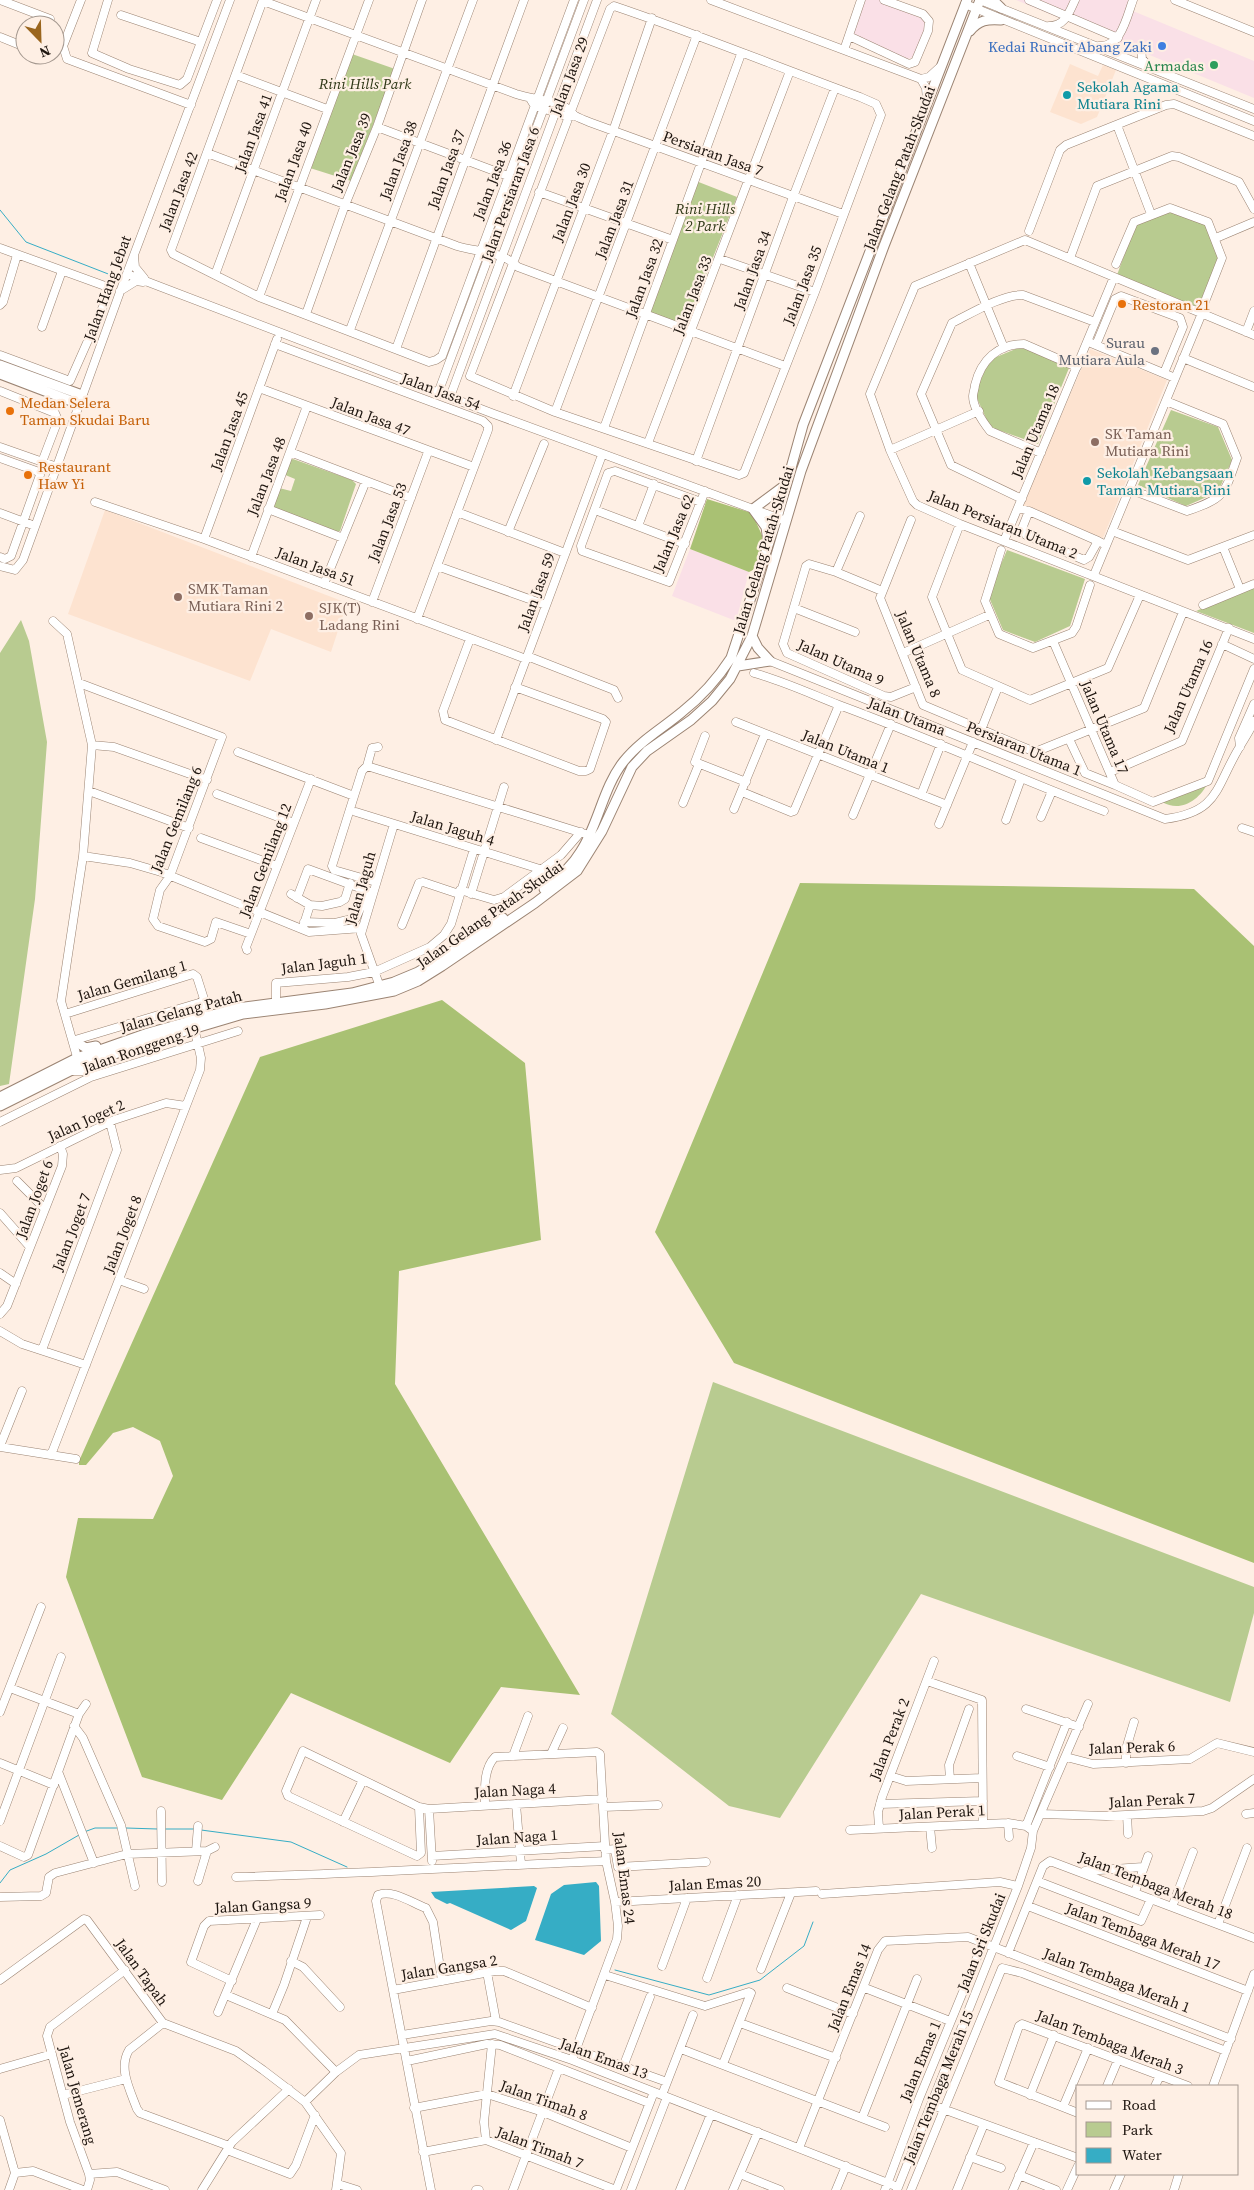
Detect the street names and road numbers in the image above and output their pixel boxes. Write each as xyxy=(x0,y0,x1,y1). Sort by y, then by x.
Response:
street label: Jalan Jasa 29 xyxy=(544,34,594,119)
street label: Jalan Gelang Patah-Skudai xyxy=(858,83,940,254)
street label: Jalan Jasa 41 xyxy=(229,90,277,176)
street label: Jalan Jasa 39 xyxy=(325,110,376,195)
street label: Jalan Jasa 38 xyxy=(374,117,422,203)
street label: Jalan Jasa 40 xyxy=(269,118,317,204)
street label: Jalan Persiaran Jasa 6 xyxy=(475,123,544,266)
street label: Persiaran Jasa 7 xyxy=(660,125,766,181)
street label: Jalan Jasa 37 xyxy=(422,126,470,212)
street label: Jalan Jasa 36 xyxy=(467,138,517,223)
street label: Jalan Jasa 42 xyxy=(153,149,203,234)
street label: Jalan Jasa 30 xyxy=(546,160,596,245)
street label: Jalan Jasa 31 xyxy=(589,177,639,262)
street label: Jalan Jasa 34 xyxy=(728,227,776,313)
street label: Jalan Hang Jebat xyxy=(78,232,136,345)
street label: Jalan Jasa 32 xyxy=(620,235,668,321)
street label: Jalan Jasa 35 xyxy=(777,243,827,328)
street label: Jalan Jasa 33 xyxy=(667,253,717,338)
street label: Jalan Jasa 54 xyxy=(398,367,484,415)
street label: Jalan Utama 18 xyxy=(1005,381,1064,482)
street label: Jalan Jasa 45 xyxy=(205,388,253,474)
street label: Jalan Jasa 47 xyxy=(328,391,413,441)
street label: Jalan Jasa 48 xyxy=(241,434,291,519)
street label: Jalan Gelang Patah-Skudai xyxy=(727,463,799,638)
street label: Jalan Jasa 53 xyxy=(362,480,412,565)
street label: Jalan Persiaran Utama 2 xyxy=(924,484,1081,564)
street label: Jalan Jasa 62 xyxy=(647,491,699,576)
street label: Jalan Jasa 51 xyxy=(273,541,358,591)
street label: Jalan Jasa 59 xyxy=(512,549,560,635)
street label: Jalan Utama 8 xyxy=(891,606,947,701)
street label: Jalan Utama 9 xyxy=(794,633,888,690)
street label: Jalan Utama 16 xyxy=(1158,636,1218,737)
street label: Jalan Utama 17 xyxy=(1075,676,1134,777)
street label: Jalan Utama xyxy=(864,691,949,741)
street label: Persiaran Utama 1 xyxy=(963,715,1085,781)
street label: Jalan Utama 1 xyxy=(798,724,893,778)
street label: Jalan Gemilang 6 xyxy=(145,763,207,876)
street label: Jalan Gemilang 12 xyxy=(233,800,296,921)
street label: Jalan Jaguh 4 xyxy=(408,805,498,851)
street label: Jalan Jaguh xyxy=(339,849,381,928)
street label: Jalan Gelang Patah-Skudai xyxy=(412,855,568,973)
street label: Jalan Jaguh 1 xyxy=(279,947,368,979)
street label: Jalan Gemilang 1 xyxy=(74,954,189,1006)
street label: Jalan Gelang Patah xyxy=(117,985,244,1038)
street label: Jalan Ronggeng 19 xyxy=(79,1018,202,1078)
street label: Jalan Joget 2 xyxy=(43,1094,128,1147)
street label: Jalan Joget 6 xyxy=(10,1157,58,1242)
street label: Jalan Joget 7 xyxy=(46,1190,95,1275)
street label: Jalan Joget 8 xyxy=(97,1192,146,1277)
street label: Jalan Perak 2 xyxy=(863,1695,914,1784)
street label: Jalan Perak 6 xyxy=(1087,1735,1176,1759)
street label: Jalan Naga 4 xyxy=(473,1777,557,1803)
street label: Jalan Perak 7 xyxy=(1107,1787,1196,1813)
street label: Jalan Perak 1 xyxy=(897,1799,986,1825)
street label: Jalan Naga 1 xyxy=(474,1824,559,1850)
street label: Jalan Emas 24 xyxy=(609,1830,641,1926)
street label: Jalan Tembaga Merah 18 xyxy=(1075,1846,1236,1924)
street label: Jalan Emas 20 xyxy=(667,1870,762,1896)
street label: Jalan Sri Skudai xyxy=(951,1890,1010,1995)
street label: Jalan Gangsa 9 xyxy=(213,1892,312,1918)
street label: Jalan Tembaga Merah 17 xyxy=(1062,1897,1223,1975)
street label: Jalan Tapah xyxy=(110,1933,173,2010)
street label: Jalan Emas 14 xyxy=(822,1940,876,2035)
street label: Jalan Tembaga Merah 1 xyxy=(1040,1942,1193,2018)
street label: Jalan Gangsa 2 xyxy=(398,1949,499,1985)
street label: Jalan Tembaga Merah 3 xyxy=(1033,2004,1186,2080)
street label: Jalan Tembaga Merah 15 xyxy=(897,2007,978,2167)
street label: Jalan Emas 1 xyxy=(894,2018,946,2105)
street label: Jalan Emas 13 xyxy=(556,2032,651,2084)
street label: Jalan Jemerang xyxy=(54,2042,102,2147)
street label: Jalan Timah 8 xyxy=(496,2074,591,2126)
street label: Jalan Timah 7 xyxy=(492,2120,587,2173)

